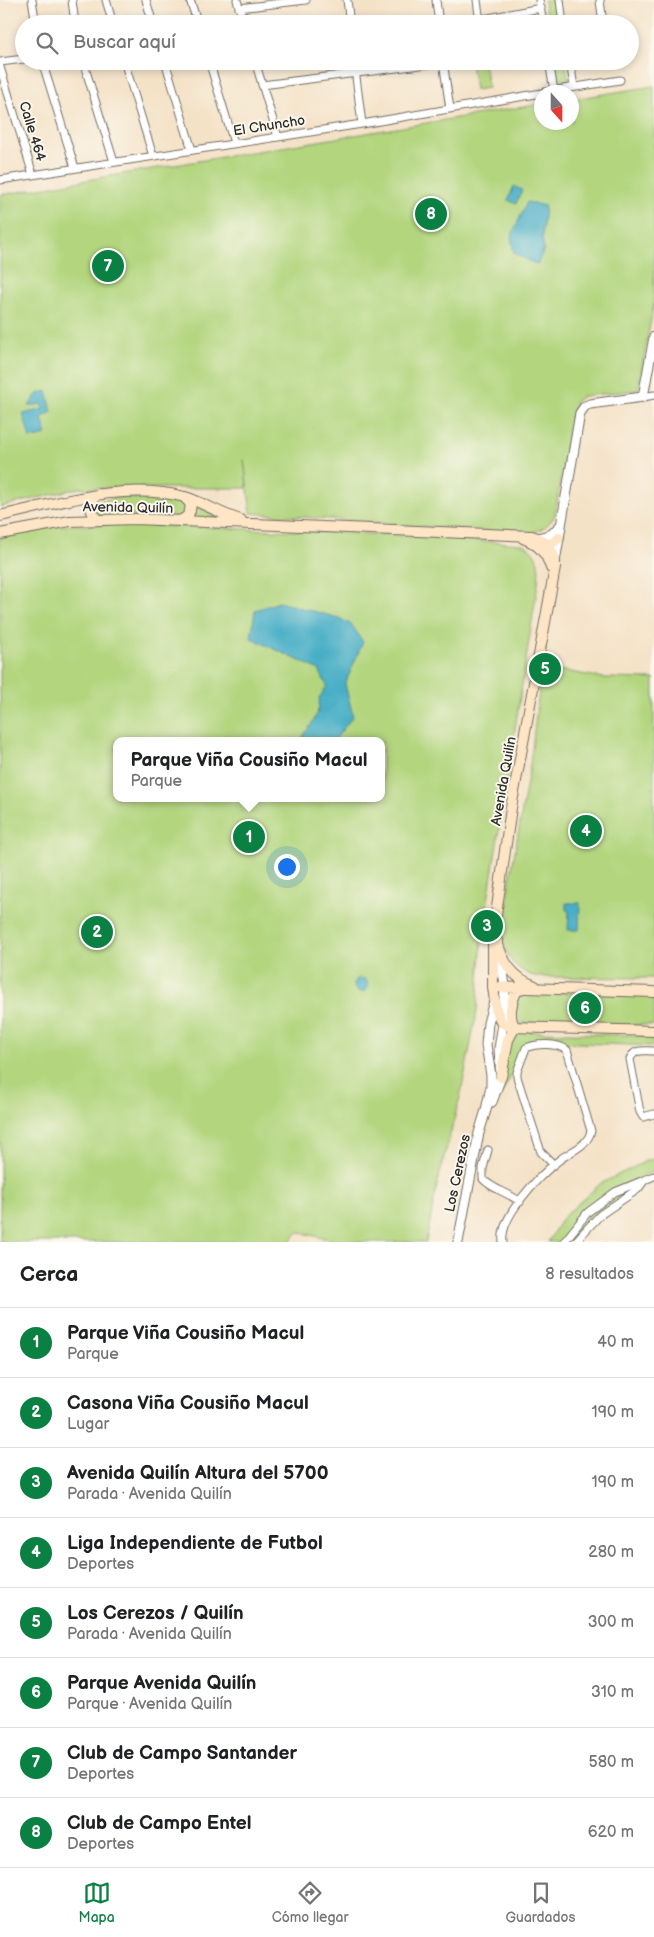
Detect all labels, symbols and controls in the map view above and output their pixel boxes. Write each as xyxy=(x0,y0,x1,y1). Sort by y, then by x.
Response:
search box xyxy=(15,15,639,70)
icon: search xyxy=(33,29,61,57)
text: Buscar aquí xyxy=(73,31,176,54)
north arrow xyxy=(534,85,579,130)
street label: Calle 464 xyxy=(15,99,50,164)
street label: El Chuncho xyxy=(232,111,306,140)
pin: 8 xyxy=(415,195,447,233)
pin: 7 xyxy=(92,247,124,285)
street label: Avenida Quilín xyxy=(83,498,173,517)
pin: 5 xyxy=(529,650,561,688)
street label: Avenida Quilín xyxy=(487,735,520,827)
popup xyxy=(113,737,385,802)
text: Parque Viña Cousiño Macul xyxy=(130,749,368,772)
text: Parque xyxy=(130,772,182,791)
pin: 4 xyxy=(570,812,602,850)
pin: 1 xyxy=(233,818,265,856)
your location xyxy=(274,854,300,880)
pin: 3 xyxy=(471,907,503,945)
pin: 2 xyxy=(81,913,113,951)
pin: 6 xyxy=(569,989,601,1027)
street label: Los Cerezos xyxy=(441,1133,474,1214)
text: Cerca xyxy=(20,1262,78,1287)
text: 8 resultados xyxy=(545,1265,634,1284)
text: Parque Viña Cousiño Macul xyxy=(67,1322,304,1345)
text: 1 xyxy=(33,1333,39,1352)
text: 40 m xyxy=(597,1333,634,1352)
text: Parque xyxy=(67,1345,119,1364)
text: Casona Viña Cousiño Macul xyxy=(67,1392,309,1415)
text: 2 xyxy=(31,1403,41,1422)
text: 190 m xyxy=(592,1403,634,1422)
text: Lugar xyxy=(67,1415,109,1434)
text: Avenida Quilín Altura del 5700 xyxy=(67,1462,328,1485)
text: 3 xyxy=(31,1473,41,1492)
text: 190 m xyxy=(592,1473,634,1492)
text: Parada · Avenida Quilín xyxy=(67,1485,232,1504)
text: Liga Independiente de Futbol xyxy=(67,1532,323,1555)
text: 4 xyxy=(31,1543,41,1562)
text: 280 m xyxy=(588,1543,634,1562)
text: Deportes xyxy=(67,1555,134,1574)
text: Los Cerezos / Quilín xyxy=(67,1602,244,1625)
text: 5 xyxy=(31,1613,41,1632)
text: 300 m xyxy=(588,1613,634,1632)
text: Parada · Avenida Quilín xyxy=(67,1625,232,1644)
text: Parque Avenida Quilín xyxy=(67,1672,256,1695)
text: 6 xyxy=(31,1683,41,1702)
text: 310 m xyxy=(591,1683,634,1702)
text: Parque · Avenida Quilín xyxy=(67,1695,232,1714)
text: Club de Campo Santander xyxy=(67,1742,297,1765)
text: 7 xyxy=(32,1753,40,1772)
text: 580 m xyxy=(589,1753,634,1772)
text: Deportes xyxy=(67,1765,134,1784)
text: Club de Campo Entel xyxy=(67,1812,252,1835)
text: 8 xyxy=(31,1823,41,1842)
text: 620 m xyxy=(588,1823,634,1842)
text: Deportes xyxy=(67,1835,134,1854)
tab: Mapa xyxy=(79,1879,115,1926)
tab: Cómo llegar xyxy=(272,1879,348,1926)
tab: Guardados xyxy=(506,1879,575,1926)

